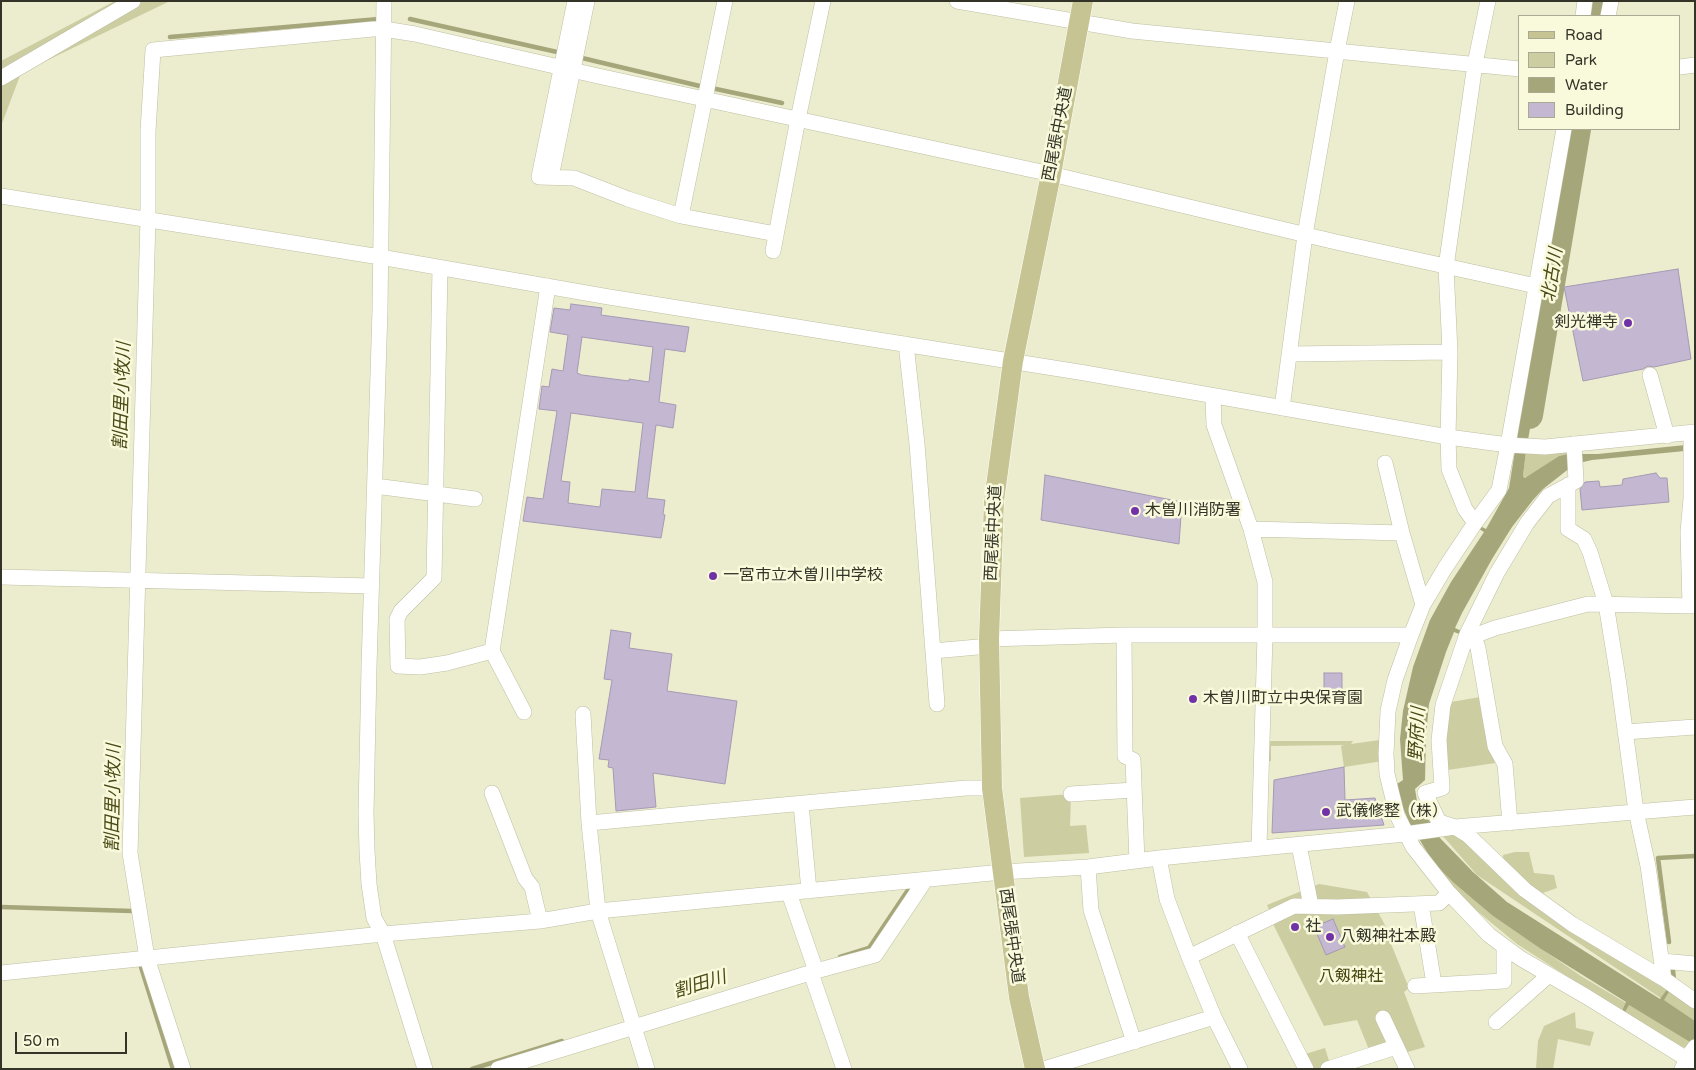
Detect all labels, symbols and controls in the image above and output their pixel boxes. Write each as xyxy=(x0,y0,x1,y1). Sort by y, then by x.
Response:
legend xyxy=(1518,15,1681,130)
text: Road xyxy=(1565,26,1603,44)
text: Park xyxy=(1565,51,1597,69)
text: Water xyxy=(1565,76,1608,94)
street label: 西尾張中央道 xyxy=(1039,85,1077,183)
text: Building xyxy=(1565,101,1624,119)
water label: 北古川 xyxy=(1538,247,1568,303)
place label: 剣光禅寺 xyxy=(1554,313,1618,333)
marker: 剣光禅寺 xyxy=(1622,317,1634,329)
water label: 割田里小牧川 xyxy=(110,342,136,450)
street label: 西尾張中央道 xyxy=(982,485,1006,581)
place label: 木曽川消防署 xyxy=(1145,501,1241,521)
marker: 木曽川消防署 xyxy=(1129,505,1141,517)
place label: 一宮市立木曽川中学校 xyxy=(723,566,883,586)
marker: 一宮市立木曽川中学校 xyxy=(707,570,719,582)
place label: 木曽川町立中央保育園 xyxy=(1203,689,1363,709)
marker: 木曽川町立中央保育園 xyxy=(1187,693,1199,705)
water label: 野府川 xyxy=(1406,706,1430,762)
water label: 割田里小牧川 xyxy=(102,744,126,852)
place label: 武儀修整（株） xyxy=(1336,802,1448,822)
marker: 武儀修整（株） xyxy=(1320,806,1332,818)
street label: 西尾張中央道 xyxy=(995,887,1027,985)
place label: 社 xyxy=(1305,917,1321,937)
marker: 社 xyxy=(1289,921,1301,933)
place label: 八剱神社本殿 xyxy=(1340,927,1436,947)
marker: 八剱神社本殿 xyxy=(1324,931,1336,943)
water label: 割田川 xyxy=(671,967,729,1003)
park label: 八剱神社 xyxy=(1319,967,1383,987)
scale bar xyxy=(18,1022,130,1054)
text: 50 m xyxy=(23,1032,60,1050)

